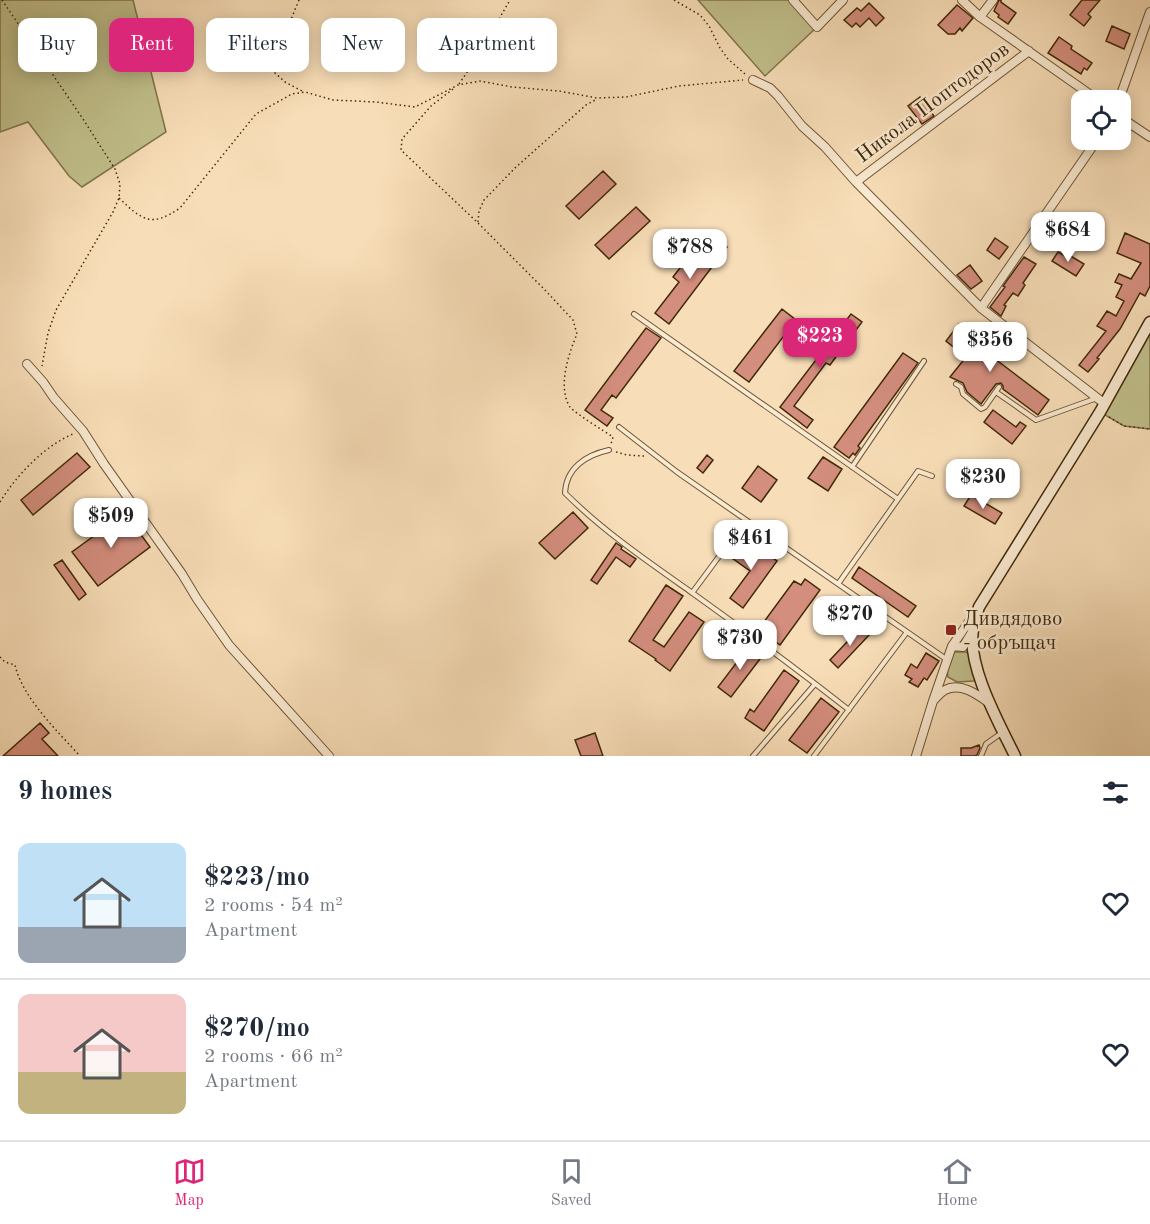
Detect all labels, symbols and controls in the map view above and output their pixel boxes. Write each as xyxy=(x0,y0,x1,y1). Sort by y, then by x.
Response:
chip: Buy xyxy=(18,18,97,72)
chip: Rent xyxy=(109,18,194,72)
chip: Filters xyxy=(206,18,309,72)
chip: New xyxy=(321,18,405,72)
chip: Apartment xyxy=(417,18,557,72)
street label: Никола Поптодоров xyxy=(852,39,1013,168)
map controls xyxy=(1071,90,1131,150)
button: locate xyxy=(1071,90,1131,150)
pin: $684 xyxy=(1032,212,1104,263)
text: $684 xyxy=(1045,221,1091,241)
pin: $788 xyxy=(654,229,726,280)
text: $788 xyxy=(667,238,713,258)
pin: $223 xyxy=(784,318,856,369)
pin: $356 xyxy=(954,322,1026,373)
text: $223 xyxy=(797,327,843,347)
text: $356 xyxy=(967,331,1013,351)
pin: $230 xyxy=(947,459,1019,510)
text: $230 xyxy=(960,468,1006,488)
pin: $509 xyxy=(75,498,147,549)
text: $509 xyxy=(88,507,134,527)
pin: $461 xyxy=(715,520,787,571)
text: $461 xyxy=(728,529,774,549)
pin: $270 xyxy=(814,596,886,647)
text: $270 xyxy=(827,605,873,625)
place label: Дивдядово - обръщач xyxy=(963,609,1062,654)
pin: $730 xyxy=(704,620,776,671)
marker: Дивдядово - обръщач xyxy=(944,623,958,637)
text: $730 xyxy=(717,629,763,649)
icon: filters xyxy=(1099,776,1132,809)
text: 9 homes xyxy=(18,779,112,805)
text: $223/mo xyxy=(204,865,310,891)
icon: home xyxy=(66,867,138,939)
icon: heart xyxy=(1099,887,1132,920)
text: 2 rooms · 54 m² xyxy=(204,896,343,916)
text: Apartment xyxy=(204,921,298,941)
text: $270/mo xyxy=(204,1016,310,1042)
icon: home xyxy=(66,1018,138,1090)
icon: heart xyxy=(1099,1038,1132,1071)
text: 2 rooms · 66 m² xyxy=(204,1047,343,1067)
text: Apartment xyxy=(204,1072,298,1092)
tab: Map xyxy=(173,1155,206,1211)
tab: Saved xyxy=(551,1155,592,1211)
tab: Home xyxy=(937,1155,977,1211)

